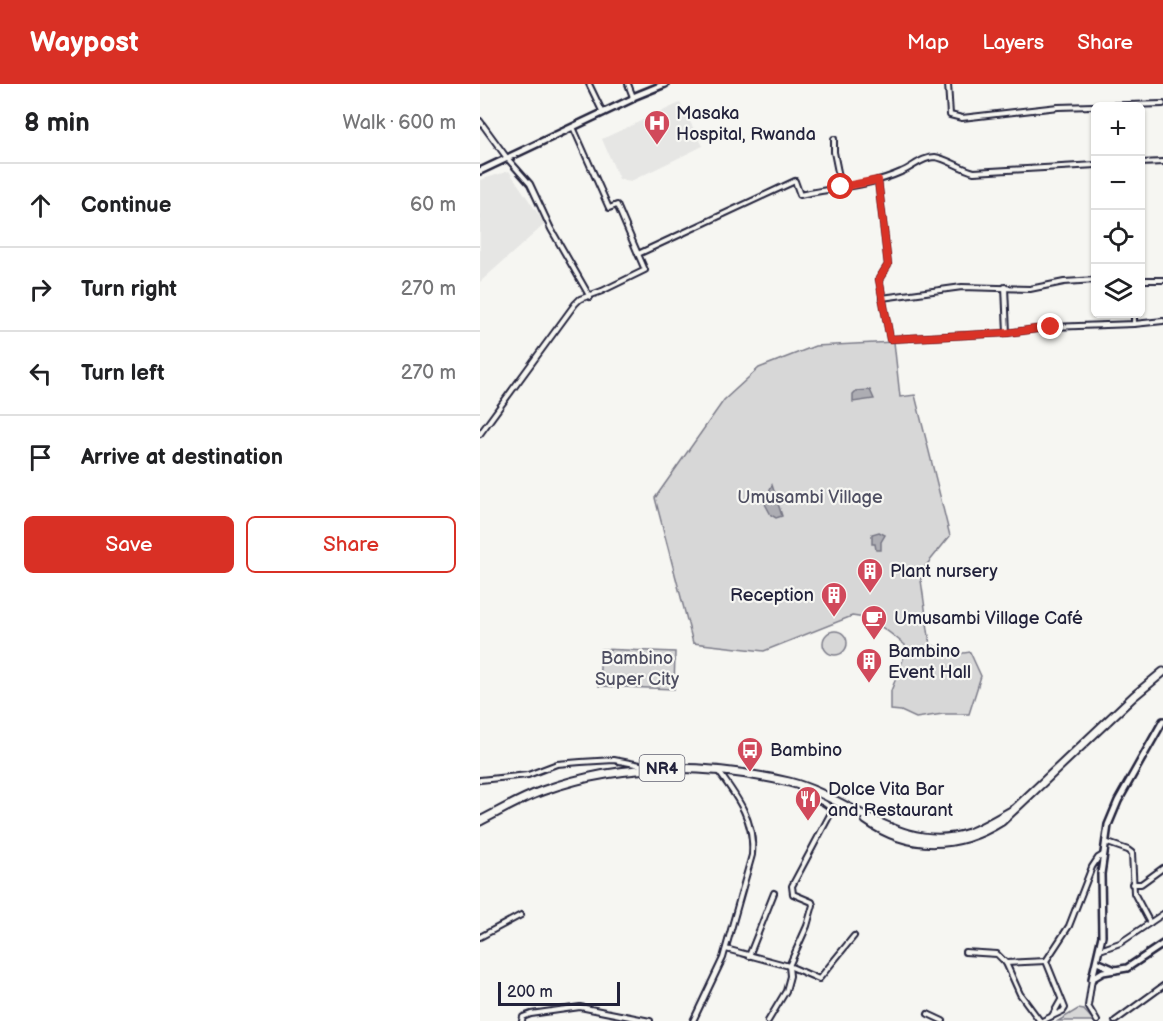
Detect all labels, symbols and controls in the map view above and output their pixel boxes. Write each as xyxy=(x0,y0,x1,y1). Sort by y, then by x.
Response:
text: Waypost xyxy=(30,26,139,59)
text: Map xyxy=(907,30,949,55)
text: Layers xyxy=(982,30,1044,55)
text: Share xyxy=(1077,30,1133,55)
map controls xyxy=(1091,102,1145,318)
button: + xyxy=(1091,102,1145,156)
place label: Masaka Hospital, Rwanda xyxy=(676,103,816,145)
text: 8 min xyxy=(24,108,90,139)
hospital icon: Masaka Hospital, Rwanda xyxy=(642,108,672,146)
text: Walk · 600 m xyxy=(343,111,456,135)
button: − xyxy=(1091,156,1145,210)
route start xyxy=(827,173,853,199)
icon: ahead xyxy=(24,189,57,222)
text: Continue xyxy=(81,192,171,219)
text: 60 m xyxy=(410,193,456,217)
button: locate xyxy=(1091,210,1145,264)
button: layers xyxy=(1091,264,1145,318)
icon: right xyxy=(24,273,57,306)
text: Turn right xyxy=(81,276,177,303)
text: 270 m xyxy=(401,277,456,301)
route end xyxy=(1037,313,1063,339)
icon: left xyxy=(24,357,57,390)
text: Turn left xyxy=(81,360,165,387)
text: 270 m xyxy=(401,361,456,385)
icon: arrive xyxy=(24,441,57,474)
text: Arrive at destination xyxy=(81,444,283,471)
park label: Umusambi Village xyxy=(737,487,883,508)
button: Save xyxy=(24,516,234,573)
button: Share xyxy=(246,516,456,573)
building icon: Plant nursery xyxy=(855,556,885,594)
place label: Plant nursery xyxy=(890,561,999,582)
building icon: Reception xyxy=(819,580,849,618)
place label: Reception xyxy=(730,585,814,606)
cafe icon: Umusambi Village Café xyxy=(859,603,889,641)
place label: Umusambi Village Café xyxy=(894,608,1083,629)
place label: Bambino Event Hall xyxy=(888,641,971,683)
building icon: Bambino Event Hall xyxy=(854,646,884,684)
park label: Bambino Super City xyxy=(595,648,680,690)
bus stop icon: Bambino xyxy=(735,735,765,773)
place label: Bambino xyxy=(770,740,842,761)
road number: NR4 xyxy=(640,755,684,781)
place label: Dolce Vita Bar and Restaurant xyxy=(828,779,954,821)
restaurant icon: Dolce Vita Bar and Restaurant xyxy=(793,784,823,822)
scale bar xyxy=(498,979,620,1006)
text: 200 m xyxy=(507,983,553,1002)

